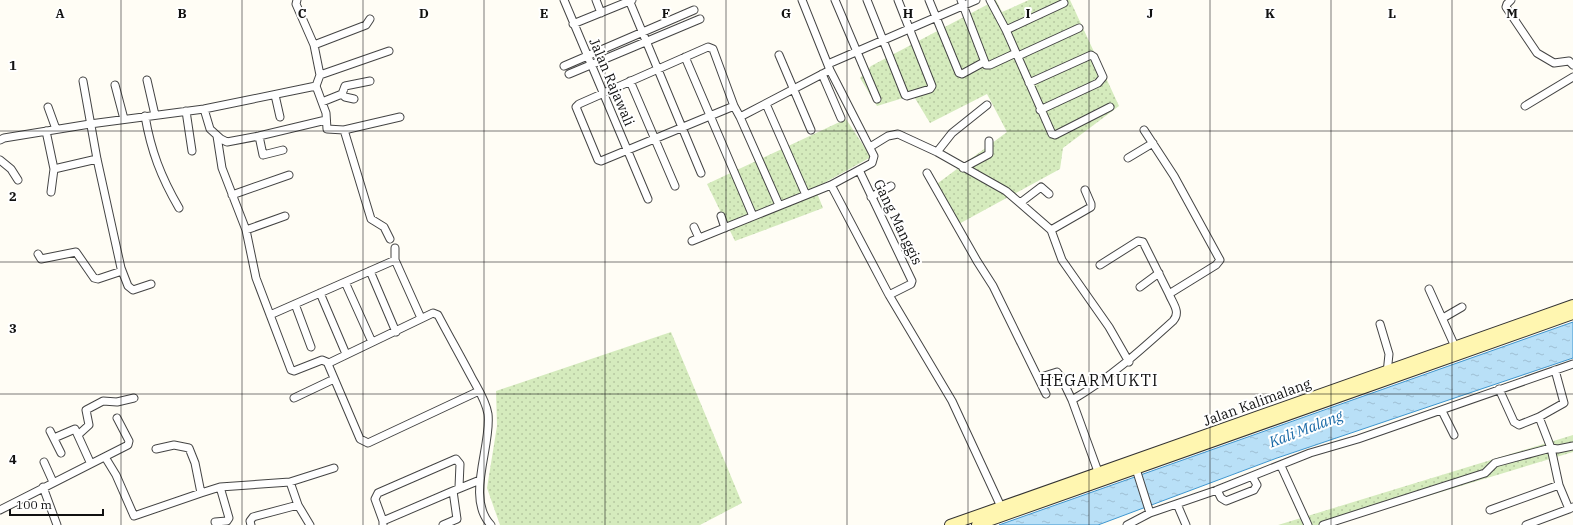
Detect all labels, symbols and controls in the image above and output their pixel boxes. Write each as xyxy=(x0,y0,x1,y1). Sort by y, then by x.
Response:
text: A xyxy=(55,5,65,22)
text: B xyxy=(177,5,187,22)
text: C xyxy=(298,5,307,22)
text: D xyxy=(419,5,429,22)
text: E xyxy=(540,5,548,22)
text: F xyxy=(662,5,670,22)
text: G xyxy=(781,5,791,22)
text: H xyxy=(903,5,914,22)
text: I xyxy=(1026,5,1031,22)
text: J xyxy=(1147,5,1154,22)
text: K xyxy=(1265,5,1275,22)
text: L xyxy=(1388,5,1396,22)
text: M xyxy=(1506,5,1518,22)
street label: Jalan Rajawali xyxy=(585,35,639,129)
text: 1 xyxy=(9,57,17,74)
street label: Gang Manggis xyxy=(870,176,927,268)
text: 2 xyxy=(9,188,17,205)
text: 3 xyxy=(9,320,17,337)
district label: HEGARMUKTI xyxy=(1040,370,1158,390)
street label: Jalan Kalimalang xyxy=(1201,374,1314,430)
water label: Kali Malang xyxy=(1265,405,1346,452)
text: 4 xyxy=(9,451,17,468)
scale bar xyxy=(10,491,103,517)
text: 100 m xyxy=(16,497,52,512)

